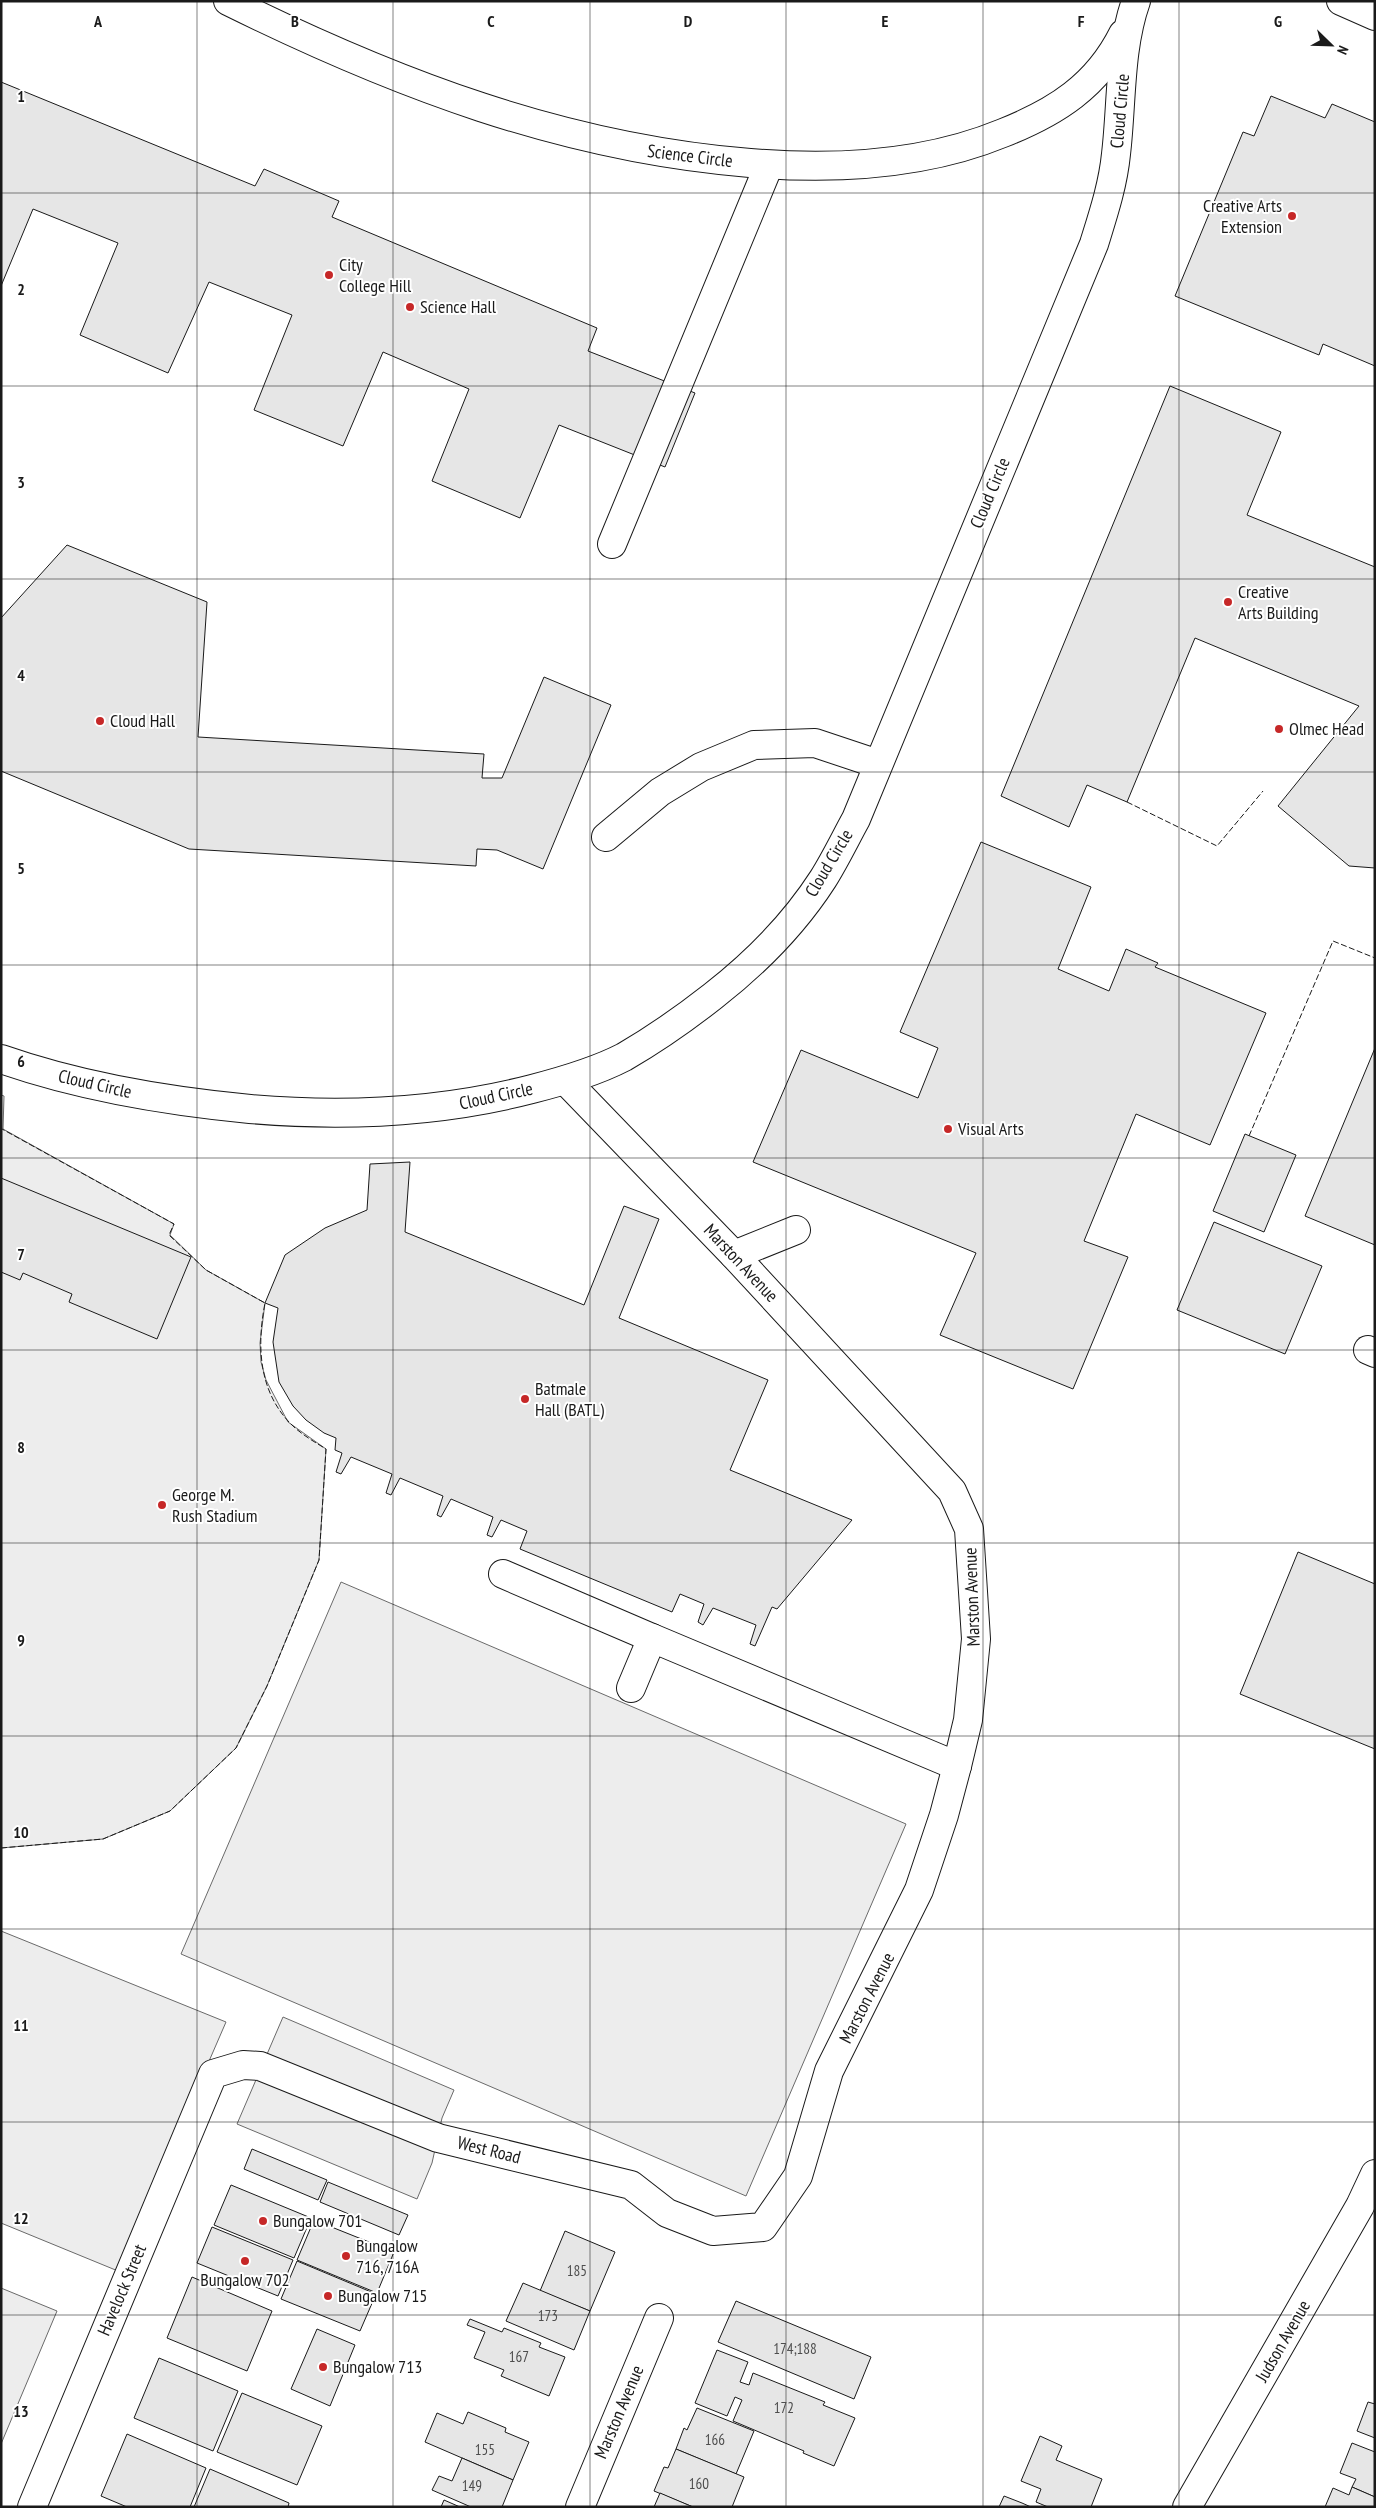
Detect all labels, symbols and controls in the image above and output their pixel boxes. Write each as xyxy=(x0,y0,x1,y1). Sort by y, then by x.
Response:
text: A xyxy=(93,11,103,31)
text: B xyxy=(291,11,299,31)
text: C xyxy=(487,11,495,31)
text: D xyxy=(684,11,693,31)
text: E xyxy=(882,11,889,31)
text: F xyxy=(1078,11,1085,31)
text: G xyxy=(1274,11,1282,31)
north arrow xyxy=(1306,20,1356,70)
text: N xyxy=(1333,43,1353,57)
street label: Cloud Circle xyxy=(1105,73,1134,149)
text: 1 xyxy=(17,86,25,106)
street label: Science Circle xyxy=(646,139,734,172)
place label: Creative Arts Extension xyxy=(1203,194,1282,238)
marker: Creative Arts Extension xyxy=(1286,210,1298,222)
place label: City College Hill xyxy=(339,253,412,297)
marker: City College Hill xyxy=(323,269,335,281)
text: 2 xyxy=(17,279,25,299)
place label: Science Hall xyxy=(420,295,497,318)
marker: Science Hall xyxy=(404,301,416,313)
street label: Cloud Circle xyxy=(964,454,1015,532)
text: 3 xyxy=(17,472,25,492)
place label: Creative Arts Building xyxy=(1238,580,1319,624)
marker: Creative Arts Building xyxy=(1222,596,1234,608)
text: 4 xyxy=(17,665,25,685)
place label: Cloud Hall xyxy=(110,709,176,732)
marker: Cloud Hall xyxy=(94,715,106,727)
place label: Olmec Head xyxy=(1289,717,1364,740)
marker: Olmec Head xyxy=(1273,723,1285,735)
street label: Cloud Circle xyxy=(799,825,858,901)
text: 5 xyxy=(17,858,25,878)
text: 6 xyxy=(17,1051,25,1071)
street label: Cloud Circle xyxy=(56,1064,134,1103)
street label: Cloud Circle xyxy=(457,1076,535,1115)
place label: Visual Arts xyxy=(957,1117,1024,1140)
marker: Visual Arts xyxy=(942,1123,954,1135)
street label: Marston Avenue xyxy=(699,1219,784,1307)
text: 7 xyxy=(17,1244,25,1264)
place label: Batmale Hall (BATL) xyxy=(535,1377,605,1421)
marker: Batmale Hall (BATL) xyxy=(519,1393,531,1405)
text: 8 xyxy=(17,1437,25,1457)
place label: George M. Rush Stadium xyxy=(172,1483,257,1527)
marker: George M. Rush Stadium xyxy=(156,1499,168,1511)
street label: Marston Avenue xyxy=(958,1547,985,1647)
text: 9 xyxy=(17,1630,25,1650)
text: 10 xyxy=(13,1822,29,1842)
street label: Marston Avenue xyxy=(834,1948,899,2047)
text: 11 xyxy=(13,2015,29,2035)
street label: West Road xyxy=(455,2131,523,2168)
text: 12 xyxy=(13,2208,29,2228)
place label: Bungalow 701 xyxy=(273,2209,362,2232)
marker: Bungalow 701 xyxy=(257,2215,269,2227)
place label: Bungalow 716, 716A xyxy=(356,2234,420,2278)
street label: Havelock Street xyxy=(92,2241,151,2339)
marker: Bungalow 716, 716A xyxy=(340,2250,352,2262)
marker: Bungalow 702 xyxy=(239,2255,251,2267)
house number: 185 xyxy=(567,2261,587,2280)
place label: Bungalow 702 xyxy=(200,2268,290,2291)
place label: Bungalow 715 xyxy=(338,2284,427,2307)
marker: Bungalow 715 xyxy=(322,2290,334,2302)
street label: Judson Avenue xyxy=(1249,2296,1315,2387)
house number: 173 xyxy=(538,2306,558,2325)
house number: 174;188 xyxy=(773,2339,817,2358)
house number: 167 xyxy=(509,2347,529,2366)
place label: Bungalow 713 xyxy=(333,2355,422,2378)
marker: Bungalow 713 xyxy=(317,2361,329,2373)
street label: Marston Avenue xyxy=(589,2362,648,2462)
house number: 172 xyxy=(774,2398,794,2417)
text: 13 xyxy=(13,2401,29,2421)
house number: 166 xyxy=(705,2430,725,2449)
house number: 155 xyxy=(475,2440,495,2459)
house number: 160 xyxy=(689,2474,709,2493)
house number: 149 xyxy=(462,2476,482,2495)

